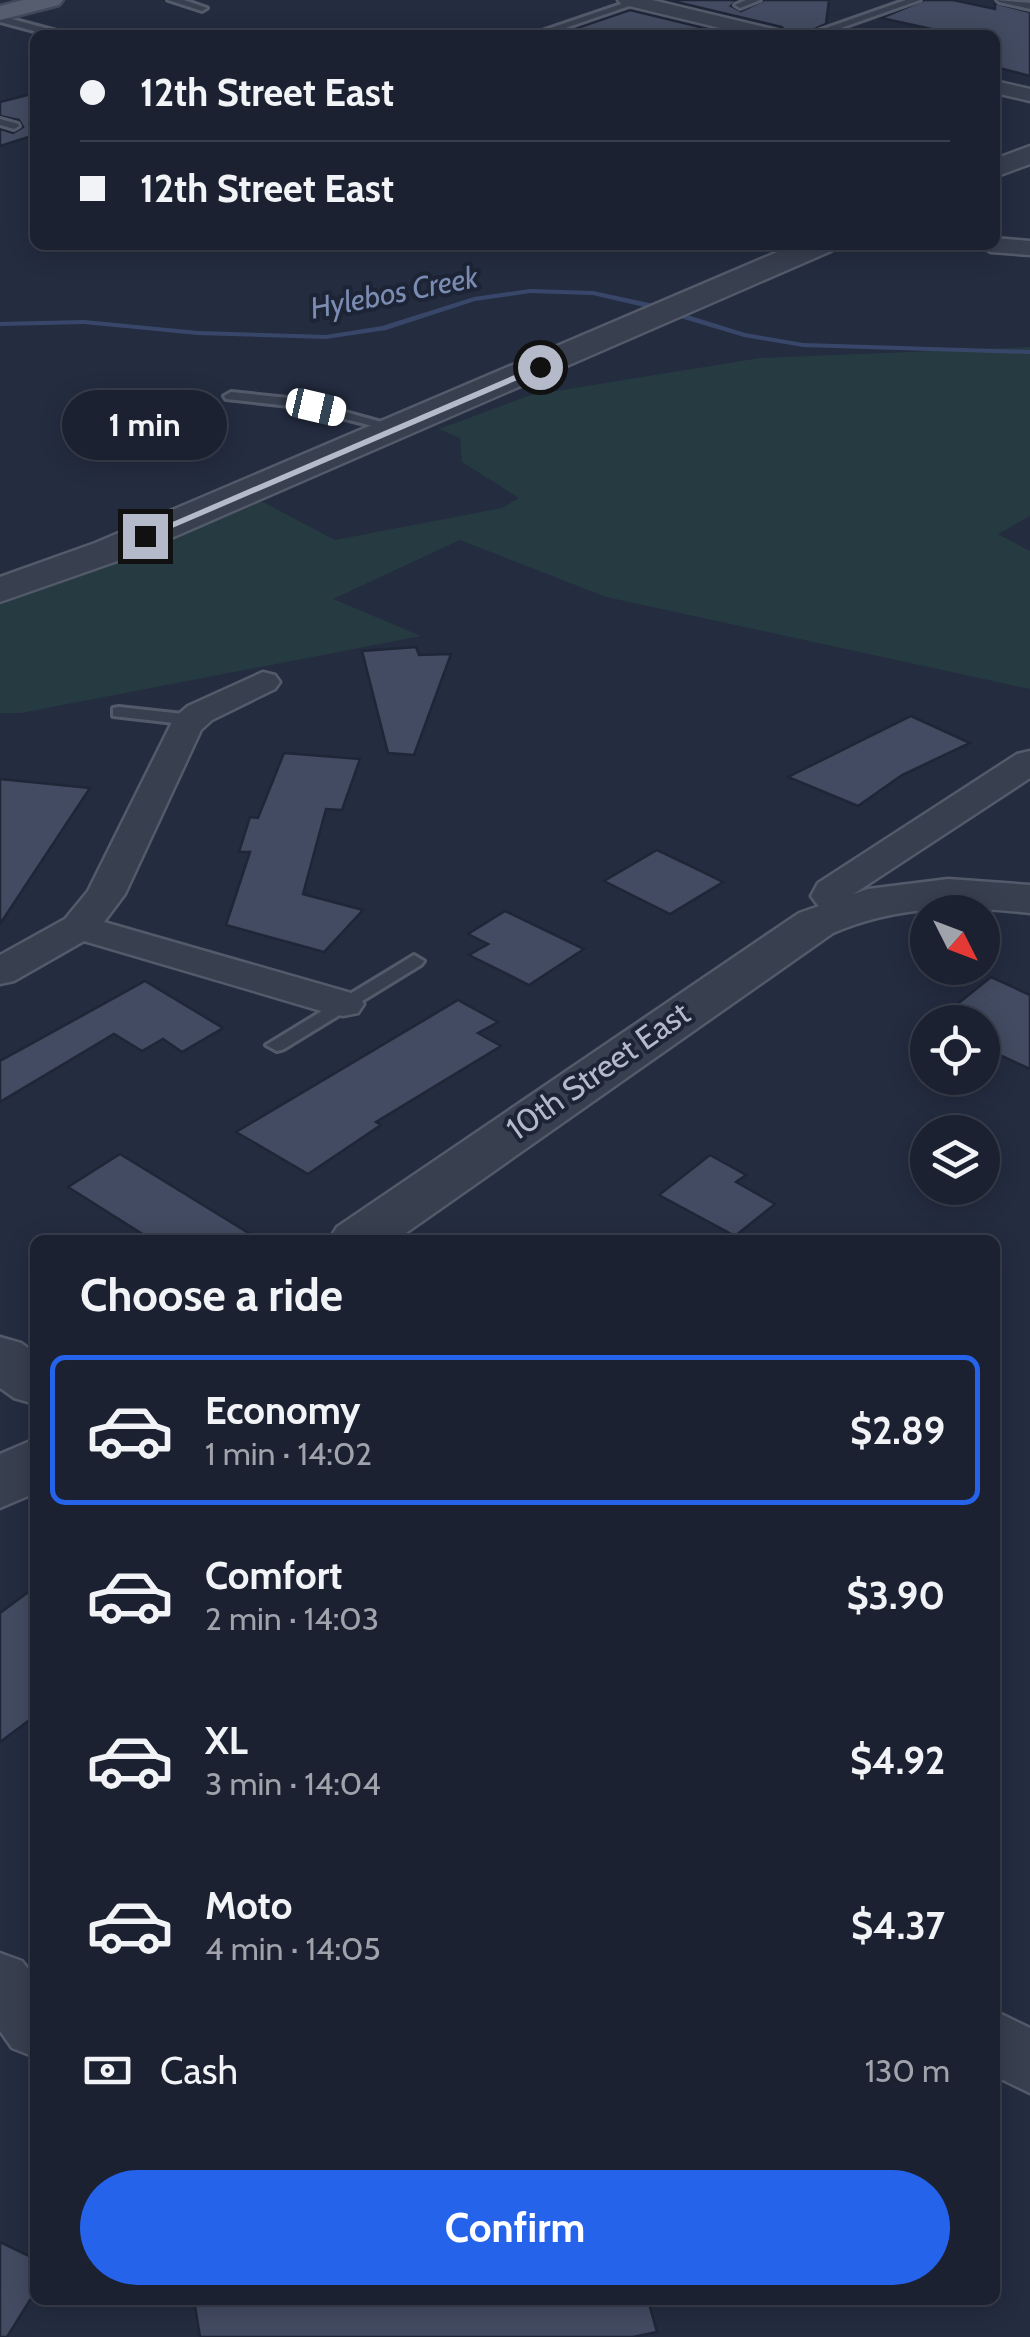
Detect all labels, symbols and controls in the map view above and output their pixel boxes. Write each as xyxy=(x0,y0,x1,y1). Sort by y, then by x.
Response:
text: 12th Street East xyxy=(140,69,394,116)
text: 12th Street East xyxy=(140,165,394,212)
water label: Hylebos Creek xyxy=(307,258,482,327)
route start xyxy=(518,345,563,390)
car xyxy=(283,386,349,428)
callout: 1 min xyxy=(62,391,228,461)
text: 1 min xyxy=(108,405,181,444)
route end xyxy=(123,514,168,559)
north arrow xyxy=(910,895,1000,985)
map controls xyxy=(910,895,1000,1205)
street label: 10th Street East xyxy=(499,993,697,1148)
button: locate xyxy=(910,1005,1000,1095)
button: layers xyxy=(910,1115,1000,1205)
text: Choose a ride xyxy=(80,1268,343,1322)
icon: car xyxy=(85,1385,175,1475)
text: Economy xyxy=(205,1387,360,1434)
text: $2.89 xyxy=(850,1407,945,1454)
text: 1 min · 14:02 xyxy=(205,1434,372,1473)
icon: car xyxy=(85,1550,175,1640)
text: Comfort xyxy=(205,1552,342,1599)
text: $3.90 xyxy=(846,1572,945,1619)
text: 2 min · 14:03 xyxy=(205,1599,379,1638)
icon: car xyxy=(85,1715,175,1805)
text: XL xyxy=(205,1717,248,1764)
text: $4.92 xyxy=(850,1737,945,1784)
text: 3 min · 14:04 xyxy=(205,1764,381,1803)
icon: car xyxy=(85,1880,175,1970)
text: Moto xyxy=(205,1882,292,1929)
text: $4.37 xyxy=(851,1902,945,1949)
text: 4 min · 14:05 xyxy=(205,1929,381,1968)
icon: cash xyxy=(80,2043,135,2098)
text: Cash xyxy=(160,2047,238,2094)
text: 130 m xyxy=(865,2051,950,2090)
button: Confirm xyxy=(80,2170,950,2285)

